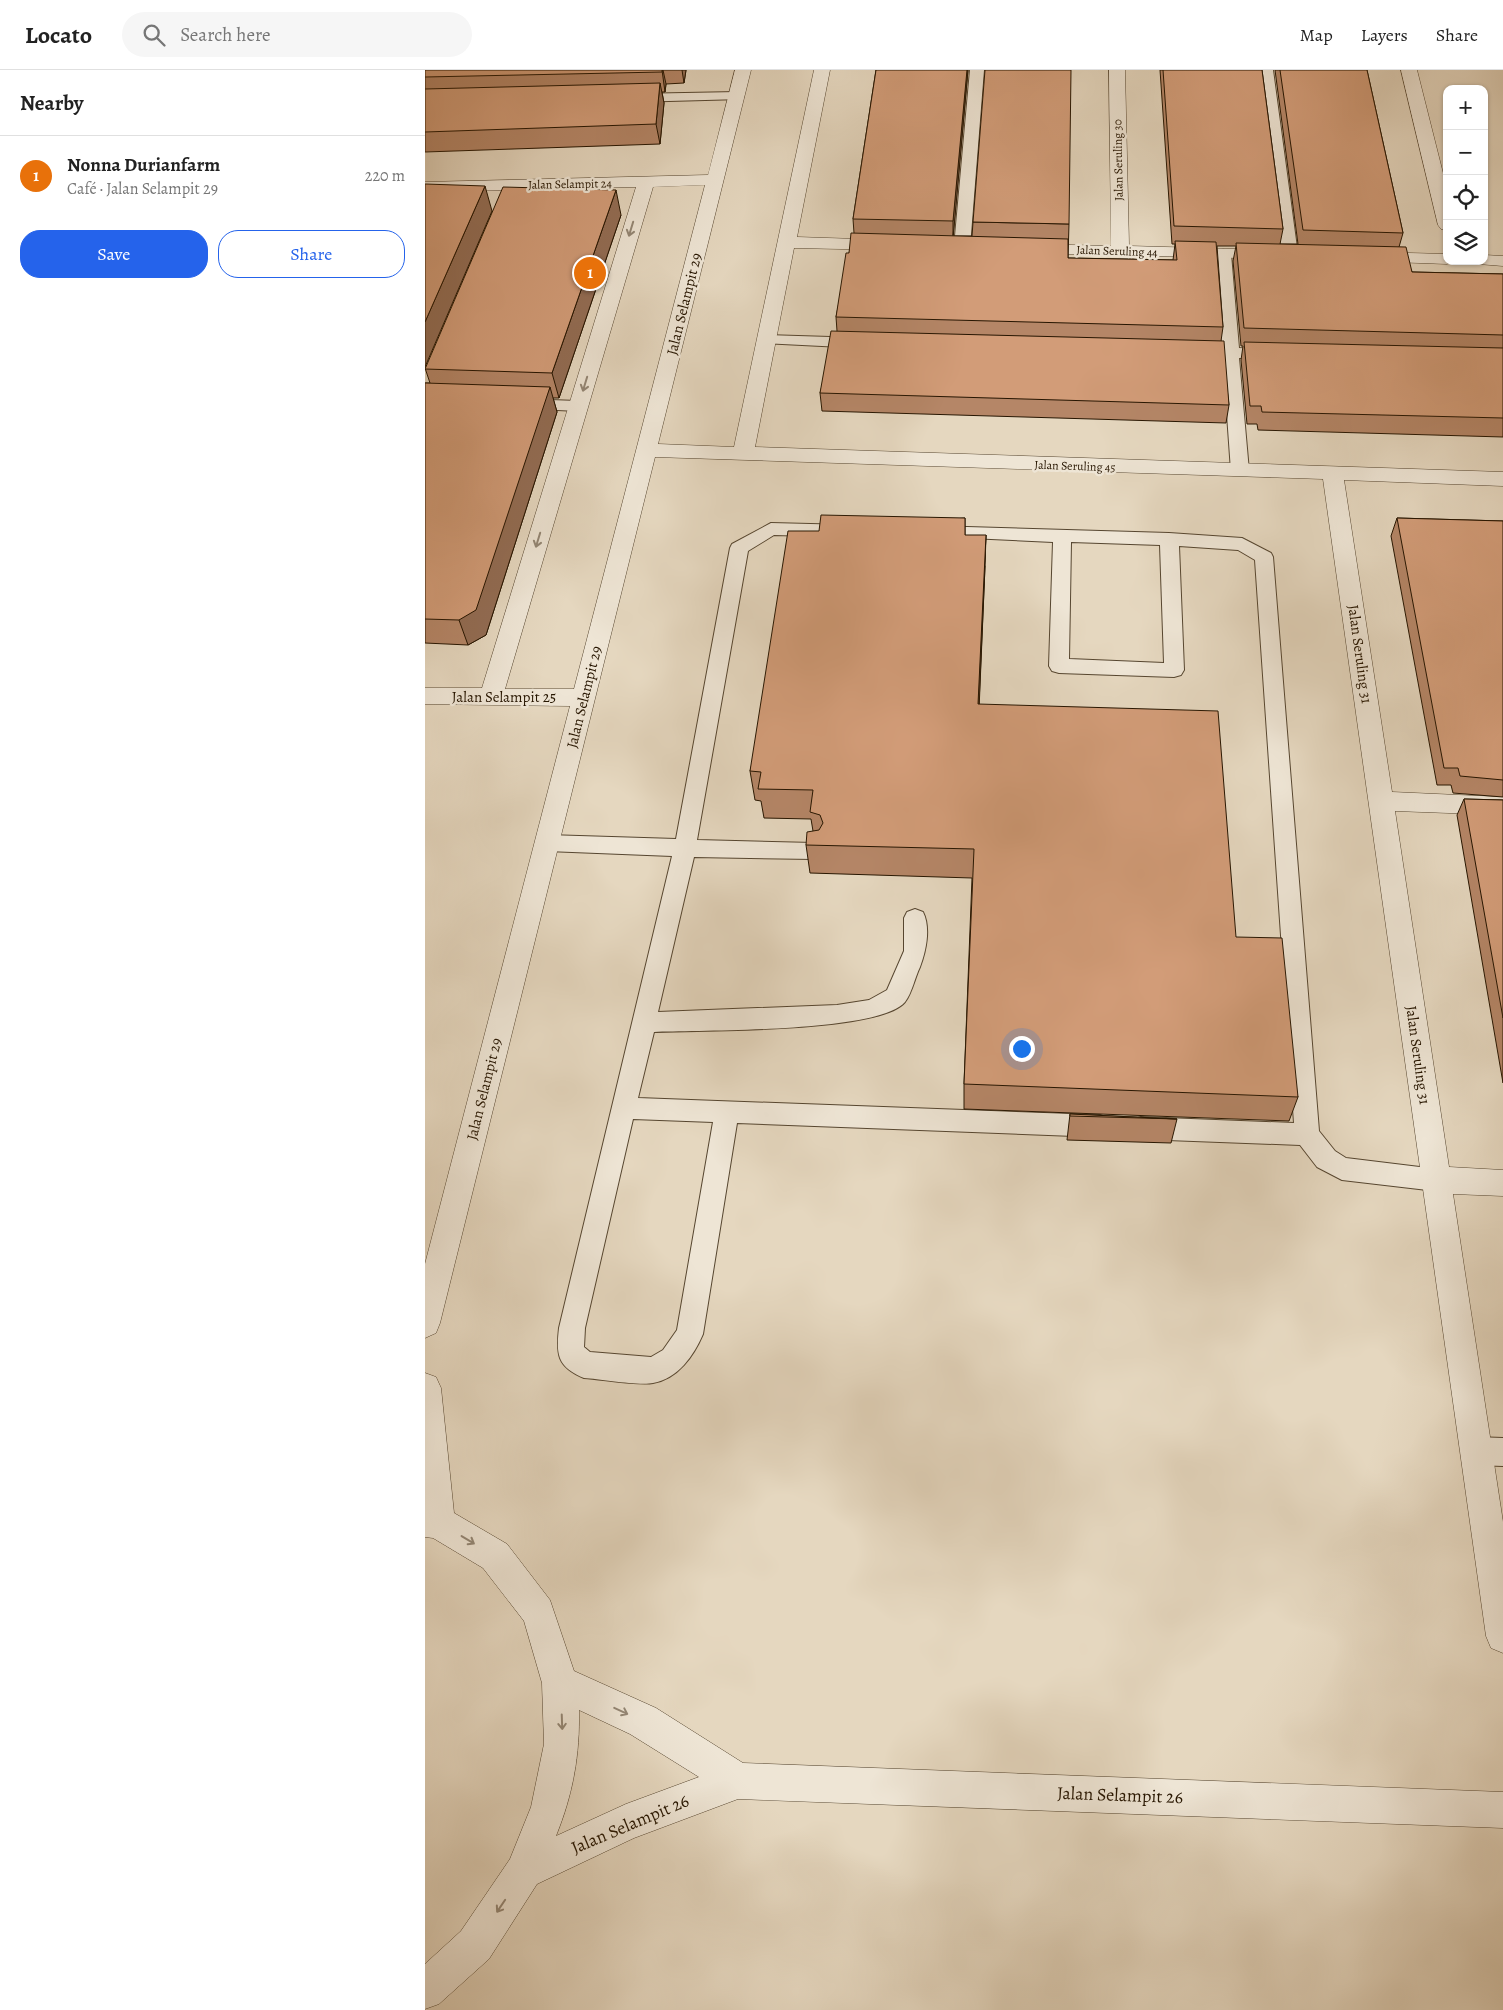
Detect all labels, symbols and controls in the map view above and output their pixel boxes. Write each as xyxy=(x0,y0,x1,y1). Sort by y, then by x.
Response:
search box xyxy=(122,12,472,57)
text: Locato xyxy=(25,19,92,51)
icon: search xyxy=(140,21,168,49)
text: Search here xyxy=(180,22,271,48)
text: Map xyxy=(1300,23,1333,47)
text: Layers xyxy=(1361,23,1408,47)
text: Share xyxy=(1436,23,1478,47)
map controls xyxy=(1443,85,1488,265)
button: + xyxy=(1443,85,1488,130)
text: Nearby xyxy=(20,89,83,117)
street label: Jalan Seruling 30 xyxy=(1109,119,1127,201)
button: − xyxy=(1443,130,1488,175)
text: Nonna Durianfarm xyxy=(67,152,220,178)
text: 1 xyxy=(33,165,39,187)
text: 220 m xyxy=(365,165,405,187)
street label: Jalan Selampit 24 xyxy=(528,175,613,193)
button: locate xyxy=(1443,175,1488,220)
text: Café · Jalan Selampit 29 xyxy=(67,178,218,200)
one-way arrow xyxy=(626,220,636,236)
button: layers xyxy=(1443,220,1488,265)
button: Save xyxy=(20,230,208,278)
button: Share xyxy=(218,230,405,278)
street label: Jalan Seruling 44 xyxy=(1076,242,1158,260)
street label: Jalan Selampit 29 xyxy=(662,251,706,357)
pin: 1 xyxy=(574,254,606,292)
one-way arrow xyxy=(579,376,589,392)
street label: Jalan Seruling 45 xyxy=(1034,457,1116,475)
one-way arrow xyxy=(533,531,543,547)
street label: Jalan Seruling 31 xyxy=(1343,603,1377,705)
street label: Jalan Selampit 29 xyxy=(562,644,606,750)
street label: Jalan Selampit 25 xyxy=(452,687,556,707)
street label: Jalan Seruling 31 xyxy=(1401,1004,1435,1106)
street label: Jalan Selampit 29 xyxy=(462,1036,506,1142)
your location xyxy=(1009,1036,1035,1062)
one-way arrow xyxy=(461,1536,475,1546)
one-way arrow xyxy=(613,1707,628,1716)
one-way arrow xyxy=(557,1714,566,1730)
street label: Jalan Selampit 26 xyxy=(1057,1781,1183,1809)
street label: Jalan Selampit 26 xyxy=(567,1788,693,1860)
one-way arrow xyxy=(495,1899,505,1913)

